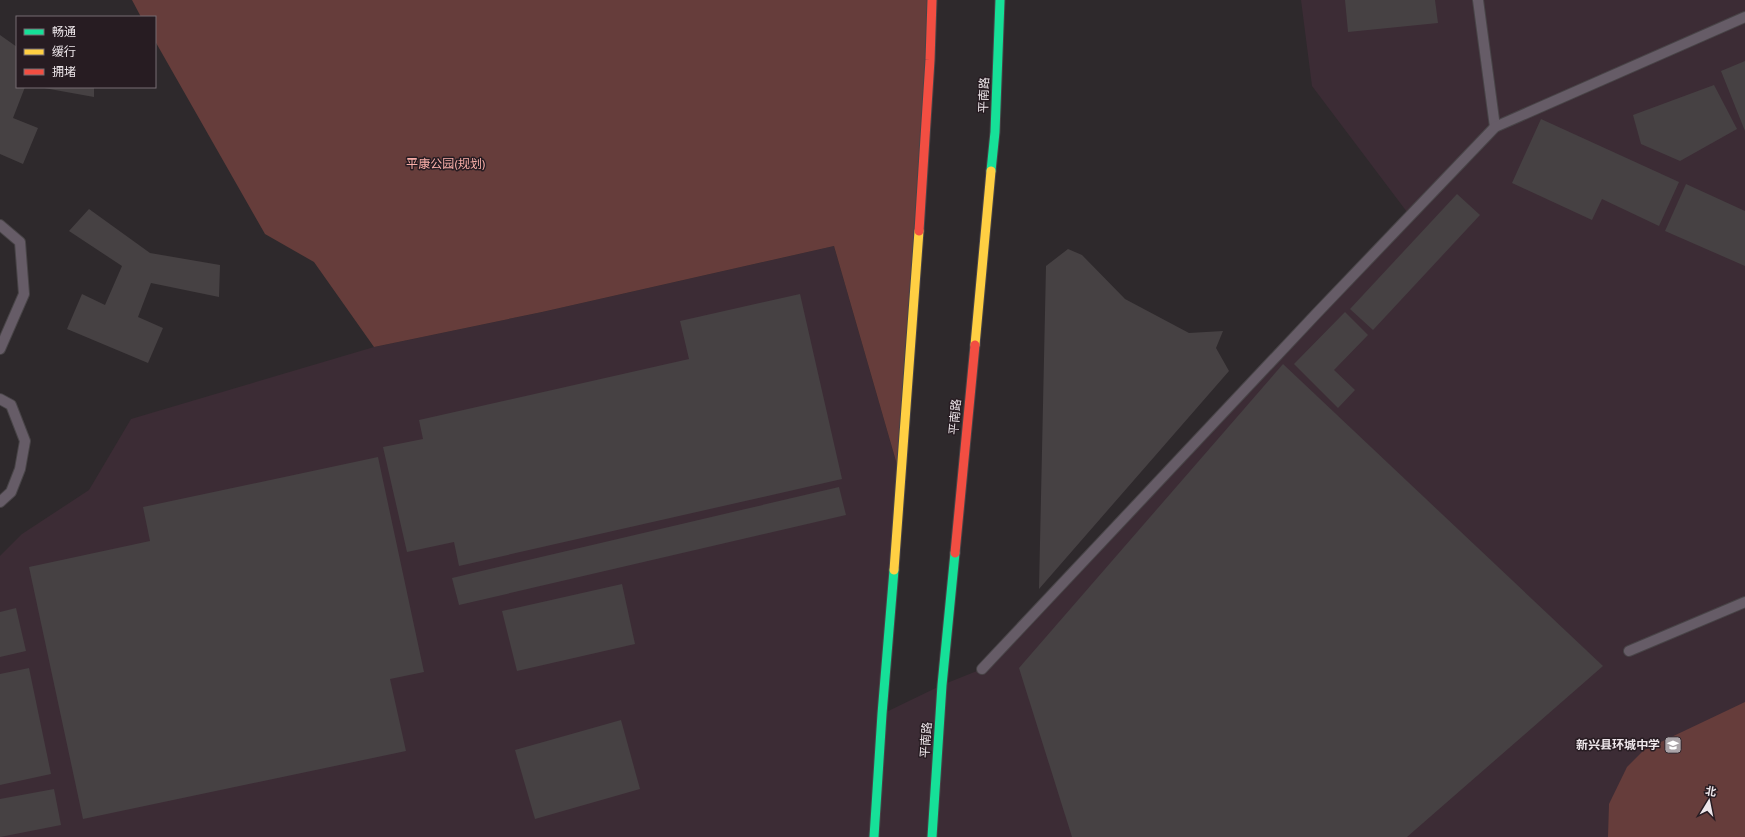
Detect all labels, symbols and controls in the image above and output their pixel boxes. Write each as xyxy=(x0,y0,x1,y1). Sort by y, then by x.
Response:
legend xyxy=(16,16,156,88)
text: 畅通 xyxy=(52,25,76,39)
text: 缓行 xyxy=(52,45,76,59)
text: 拥堵 xyxy=(52,65,76,79)
street label: 平南路 xyxy=(976,77,992,113)
park label: 平康公园(规划) xyxy=(406,157,486,171)
street label: 平南路 xyxy=(946,398,964,436)
street label: 平南路 xyxy=(918,722,934,758)
school or university icon: 新兴县环城中学 xyxy=(1663,735,1683,755)
place label: 新兴县环城中学 xyxy=(1576,738,1660,752)
north arrow xyxy=(1689,781,1729,821)
text: 北 xyxy=(1704,784,1717,798)

